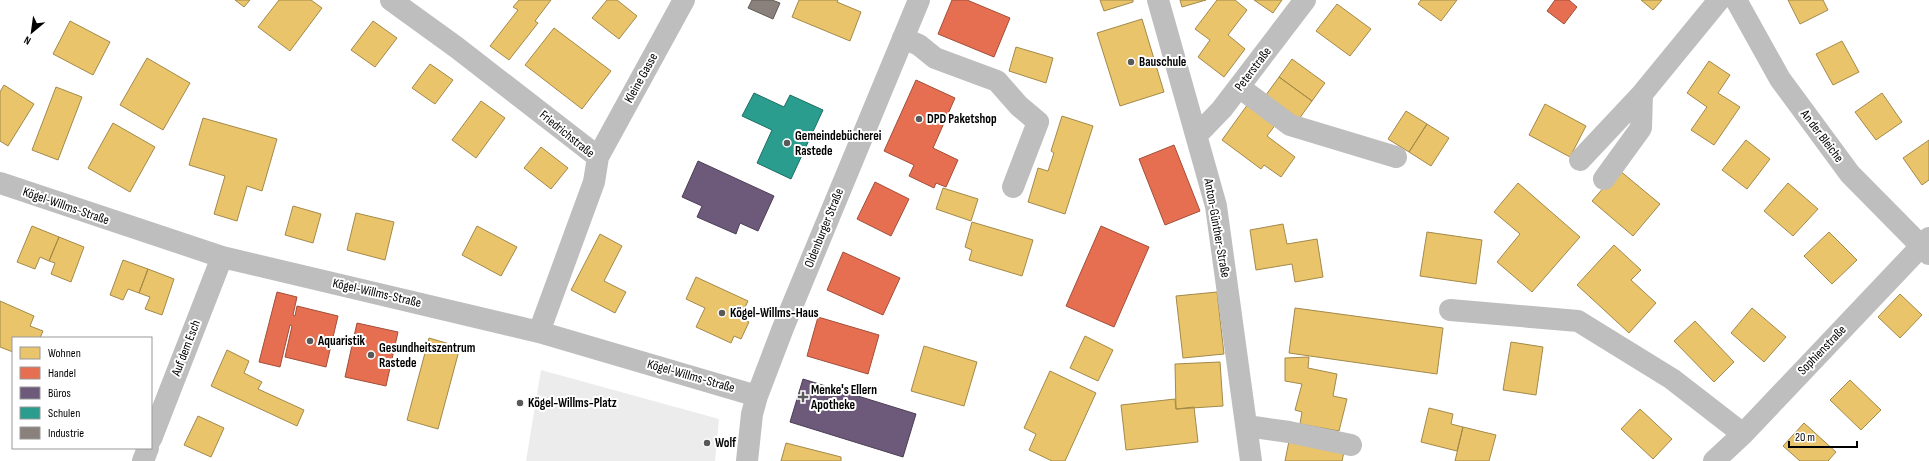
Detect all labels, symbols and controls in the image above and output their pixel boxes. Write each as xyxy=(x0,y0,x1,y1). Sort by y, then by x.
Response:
north arrow xyxy=(12,12,52,52)
text: N xyxy=(22,33,33,47)
street label: Peterstraße xyxy=(1231,44,1275,94)
street label: Kleine Gasse xyxy=(621,50,661,106)
place label: Bauschule xyxy=(1139,54,1187,70)
marker: Bauschule xyxy=(1126,57,1136,67)
street label: An der Bleiche xyxy=(1796,106,1847,165)
street label: Friedrichstraße xyxy=(536,107,598,161)
place label: DPD Paketshop xyxy=(927,111,997,127)
marker: DPD Paketshop xyxy=(914,114,924,124)
place label: Gemeindebücherei Rastede xyxy=(795,128,882,159)
marker: Gemeindebücherei Rastede xyxy=(782,138,792,148)
street label: Anton-Günther-Straße xyxy=(1200,176,1234,279)
street label: Kögel-Willms-Straße xyxy=(21,184,111,228)
street label: Oldenburger Straße xyxy=(801,186,847,270)
street label: Kögel-Willms-Straße xyxy=(331,275,423,311)
place label: Kögel-Willms-Haus xyxy=(730,305,819,321)
marker: Kögel-Willms-Haus xyxy=(717,308,727,318)
street label: Auf dem Esch xyxy=(168,318,204,379)
street label: Sophienstraße xyxy=(1794,322,1850,378)
place label: Aquaristik xyxy=(317,333,366,349)
marker: Aquaristik xyxy=(305,336,315,346)
legend xyxy=(12,337,152,449)
place label: Gesundheitszentrum Rastede xyxy=(379,340,476,371)
text: Wohnen xyxy=(48,346,81,361)
marker: Gesundheitszentrum Rastede xyxy=(366,350,376,360)
street label: Kögel-Willms-Straße xyxy=(645,356,737,396)
text: Handel xyxy=(48,366,76,381)
place label: Menke's Ellern Apotheke xyxy=(810,382,877,413)
text: Büros xyxy=(48,386,71,401)
marker: Menke's Ellern Apotheke xyxy=(798,392,808,402)
place label: Kögel-Willms-Platz xyxy=(528,395,617,411)
marker: Kögel-Willms-Platz xyxy=(515,398,525,408)
text: Schulen xyxy=(48,406,80,421)
scale bar xyxy=(1789,423,1857,449)
text: Industrie xyxy=(48,426,84,441)
text: 20 m xyxy=(1795,430,1815,445)
place label: Wolf xyxy=(715,435,737,451)
marker: Wolf xyxy=(702,438,712,448)

